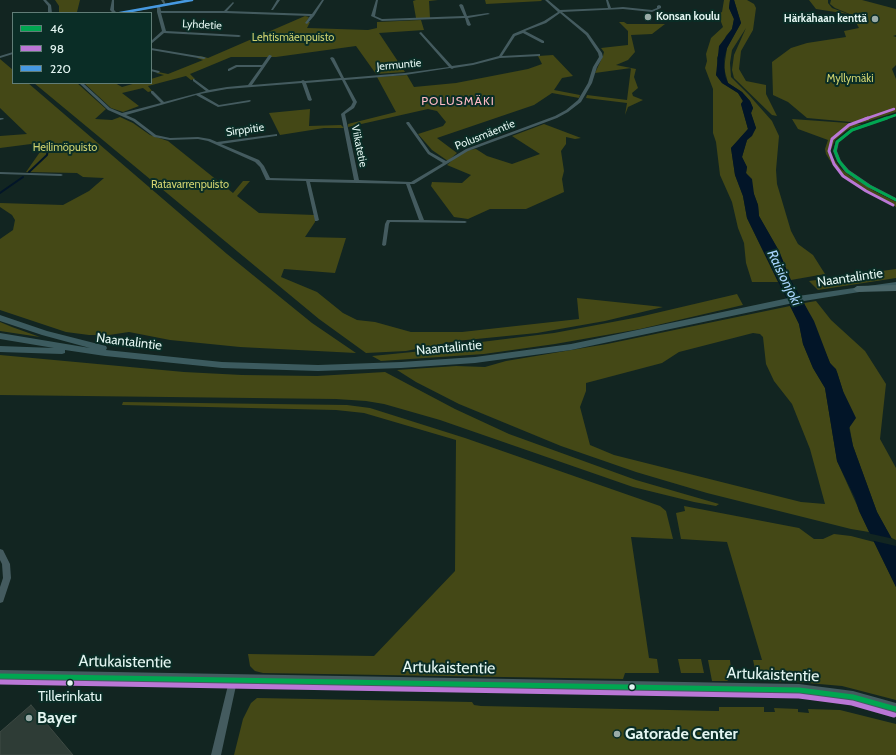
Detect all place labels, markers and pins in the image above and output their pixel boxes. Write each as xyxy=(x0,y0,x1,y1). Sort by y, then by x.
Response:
place label: Konsan koulu xyxy=(656,10,720,24)
marker: Konsan koulu xyxy=(643,12,653,22)
place label: Härkähaan kenttä xyxy=(784,12,867,26)
marker: Härkähaan kenttä xyxy=(870,14,880,24)
marker: Tillerinkatu xyxy=(65,678,75,688)
unlabelled marker xyxy=(627,682,637,692)
place label: Tillerinkatu xyxy=(38,689,102,705)
place label: Bayer xyxy=(37,708,77,728)
marker: Bayer xyxy=(24,713,34,723)
place label: Gatorade Center xyxy=(625,724,738,744)
marker: Gatorade Center xyxy=(612,729,622,739)

